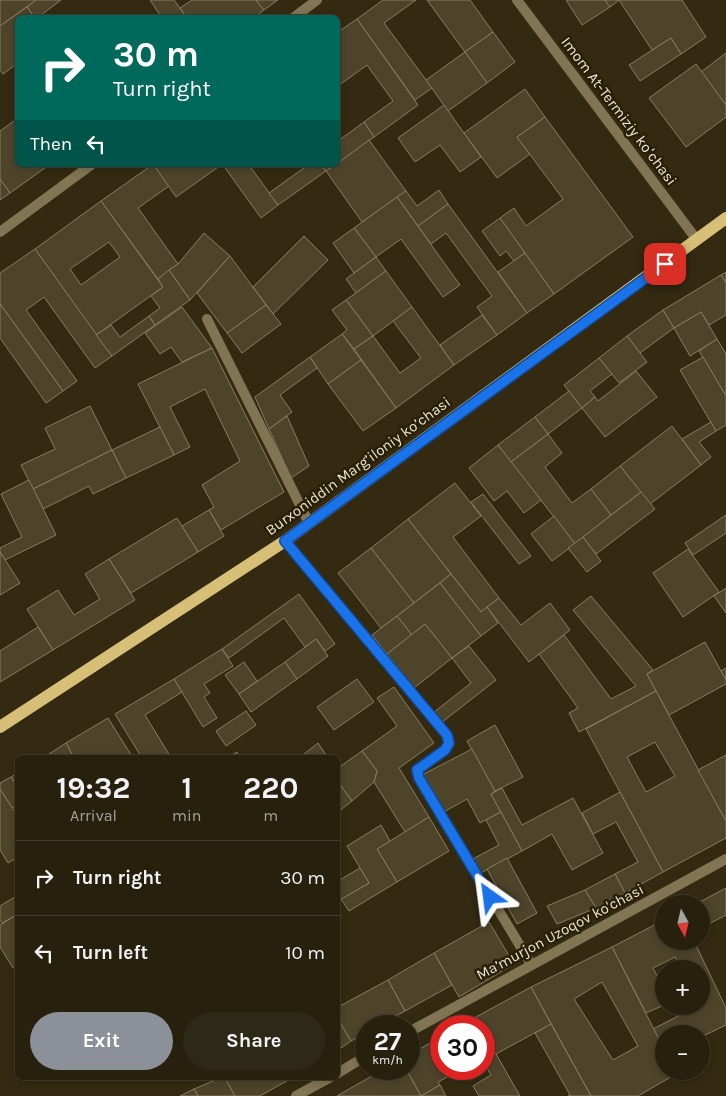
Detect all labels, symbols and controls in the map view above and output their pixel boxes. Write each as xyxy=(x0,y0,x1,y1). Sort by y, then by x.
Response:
street label: Imom At-Termiziy koʻchasi xyxy=(557,33,681,189)
text: 30 m xyxy=(113,34,199,75)
icon: right xyxy=(30,35,95,100)
text: Turn right xyxy=(113,76,211,102)
icon: left xyxy=(82,130,110,158)
text: Then xyxy=(30,133,72,155)
pin xyxy=(644,243,686,285)
icon: arrive xyxy=(651,250,679,278)
street label: Burxoniddin Marg’iloniy ko’chasi xyxy=(262,393,454,539)
text: 19:32 xyxy=(57,770,130,806)
text: 1 xyxy=(181,770,192,806)
text: 220 xyxy=(243,770,298,806)
text: Arrival xyxy=(70,806,117,825)
text: min xyxy=(172,806,201,825)
text: m xyxy=(263,806,278,825)
icon: right xyxy=(30,864,58,892)
text: Turn right xyxy=(73,867,162,889)
text: 30 m xyxy=(280,867,325,889)
position arrow xyxy=(463,870,515,922)
street label: Maʼmurjon Uzoqov ko'chasi xyxy=(473,880,647,984)
north arrow xyxy=(655,895,710,950)
map controls xyxy=(655,895,710,1080)
icon: left xyxy=(30,939,58,967)
text: Turn left xyxy=(73,942,148,964)
text: 10 m xyxy=(285,942,325,964)
button: + xyxy=(655,960,710,1015)
button: Exit xyxy=(30,1012,173,1070)
button: Share xyxy=(183,1012,325,1070)
speed limit sign: 30 xyxy=(430,1015,495,1080)
button: − xyxy=(655,1025,710,1080)
text: 27 xyxy=(374,1027,401,1056)
text: km/h xyxy=(372,1053,403,1067)

